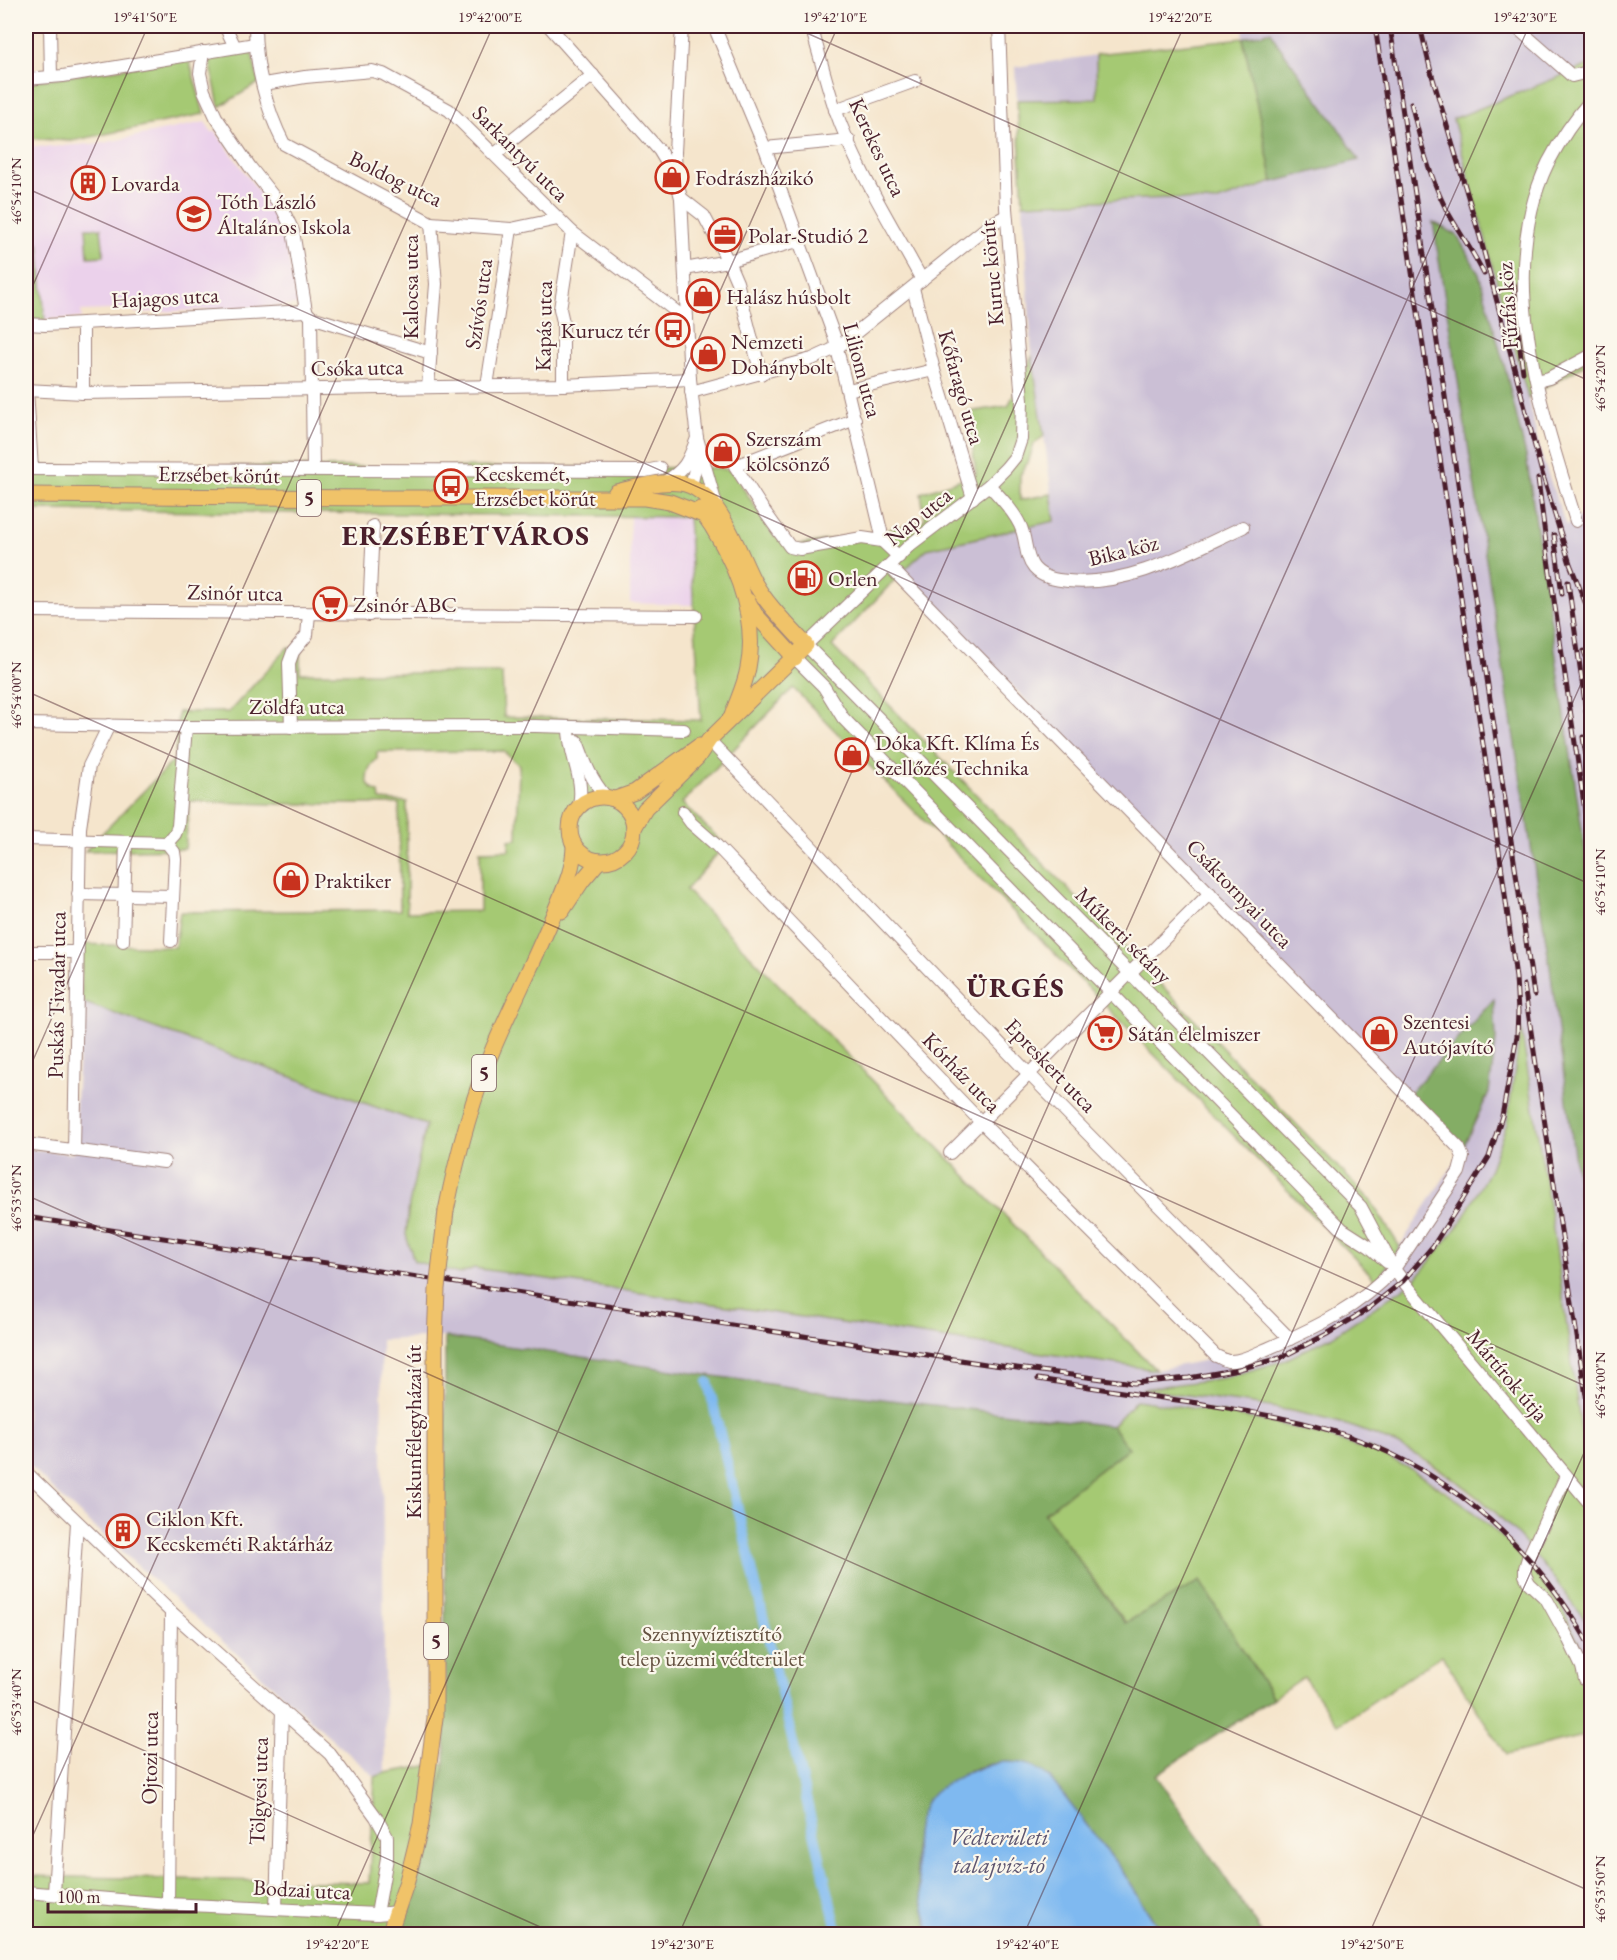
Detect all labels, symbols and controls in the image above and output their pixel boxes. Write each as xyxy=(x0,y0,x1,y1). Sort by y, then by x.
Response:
text: 19°41'50"E xyxy=(113,7,178,26)
text: 19°42'00"E xyxy=(458,7,523,26)
text: 19°42'10"E xyxy=(803,7,868,26)
text: 19°42'20"E xyxy=(1148,7,1213,26)
text: 19°42'30"E xyxy=(1493,7,1558,26)
street label: Kerekes utca xyxy=(842,93,913,201)
street label: Sarkantyú utca xyxy=(466,99,575,208)
street label: Boldog utca xyxy=(344,143,448,214)
text: 46°54'10"N xyxy=(6,157,25,225)
shop icon: Fodrászházikó xyxy=(654,159,690,195)
place label: Fodrászházikó xyxy=(695,163,814,192)
building icon: Lovarda xyxy=(70,165,106,201)
place label: Lovarda xyxy=(111,169,180,198)
place label: Tóth László Általános Iskola xyxy=(216,187,351,241)
school or university icon: Tóth László Általános Iskola xyxy=(176,196,212,232)
office icon: Polar-Studió 2 xyxy=(707,217,743,253)
street label: Kuruc körút xyxy=(972,219,1011,327)
place label: Polar-Studió 2 xyxy=(748,221,869,250)
street label: Kalocsa utca xyxy=(396,234,425,340)
street label: Szívós utca xyxy=(458,257,499,351)
street label: Fűzfás köz xyxy=(1490,261,1525,350)
shop icon: Halász húsbolt xyxy=(685,278,721,314)
street label: Hajagos utca xyxy=(110,280,220,315)
street label: Kapás utca xyxy=(528,280,559,372)
place label: Halász húsbolt xyxy=(726,282,851,311)
bus stop icon: Kurucz tér xyxy=(655,312,691,348)
place label: Kurucz tér xyxy=(561,316,651,345)
street label: Liliom utca xyxy=(836,319,889,421)
street label: Kőfaragó utca xyxy=(931,326,992,448)
place label: Nemzeti Dohánybolt xyxy=(731,327,833,381)
shop icon: Nemzeti Dohánybolt xyxy=(690,336,726,372)
text: 46°54'20"N xyxy=(1590,344,1609,412)
street label: Csóka utca xyxy=(310,352,404,383)
place label: Szerszám kölcsönző xyxy=(746,424,830,478)
shop icon: Szerszám kölcsönző xyxy=(705,433,741,469)
street label: Erzsébet körút xyxy=(158,459,280,490)
place label: Kecskemét, Erzsébet körút xyxy=(474,459,596,513)
bus stop icon: Kecskemét, Erzsébet körút xyxy=(433,468,469,504)
road number: 5 xyxy=(297,480,321,516)
street label: Nap utca xyxy=(879,480,958,552)
district label: ERZSÉBETVÁROS xyxy=(341,517,591,553)
street label: Bika köz xyxy=(1085,528,1162,573)
fuel station icon: Orlen xyxy=(787,560,823,596)
place label: Orlen xyxy=(828,564,878,593)
street label: Zsinór utca xyxy=(187,577,283,608)
supermarket icon: Zsinór ABC xyxy=(312,586,348,622)
place label: Zsinór ABC xyxy=(353,590,457,619)
text: 46°54'00"N xyxy=(6,661,25,729)
street label: Zöldfa utca xyxy=(249,692,345,721)
place label: Dóka Kft. Klíma És Szellőzés Technika xyxy=(875,728,1039,782)
shop icon: Dóka Kft. Klíma És Szellőzés Technika xyxy=(834,737,870,773)
street label: Csáktornyai utca xyxy=(1180,832,1299,954)
text: 46°54'10"N xyxy=(1590,848,1609,916)
shop icon: Praktiker xyxy=(273,862,309,898)
place label: Praktiker xyxy=(314,866,392,895)
street label: Műkerti sétány xyxy=(1069,881,1179,990)
street label: Puskás Tivadar utca xyxy=(41,911,72,1079)
district label: ÜRGÉS xyxy=(967,969,1065,1005)
place label: Szentesi Autójavító xyxy=(1402,1007,1494,1061)
street label: Epreskert utca xyxy=(998,1012,1103,1119)
supermarket icon: Sátán élelmiszer xyxy=(1087,1015,1123,1051)
shop icon: Szentesi Autójavító xyxy=(1362,1016,1398,1052)
place label: Sátán élelmiszer xyxy=(1128,1019,1261,1048)
street label: Kórház utca xyxy=(916,1026,1007,1119)
road number: 5 xyxy=(472,1055,496,1091)
text: 46°53'50"N xyxy=(6,1164,25,1232)
street label: Mártírok útja xyxy=(1460,1323,1555,1428)
street label: Kiskunfélegyházai út xyxy=(399,1345,428,1519)
text: 46°54'00"N xyxy=(1590,1351,1609,1419)
place label: Ciklon Kft. Kecskeméti Raktárház xyxy=(146,1504,333,1558)
building icon: Ciklon Kft. Kecskeméti Raktárház xyxy=(105,1513,141,1549)
park label: Szennyvíztisztító telep üzemi védterület xyxy=(620,1619,804,1673)
road number: 5 xyxy=(424,1623,448,1659)
text: 46°53'40"N xyxy=(6,1668,25,1736)
street label: Ojtozi utca xyxy=(134,1711,165,1805)
street label: Tölgyesi utca xyxy=(242,1736,275,1846)
water label: Védterületi talajvíz-tó xyxy=(949,1821,1050,1880)
text: 46°53'50"N xyxy=(1590,1855,1609,1923)
street label: Bodzai utca xyxy=(252,1872,352,1907)
scale bar xyxy=(48,1876,196,1914)
text: 100 m xyxy=(57,1885,101,1908)
text: 19°42'20"E xyxy=(305,1934,370,1953)
text: 19°42'30"E xyxy=(650,1934,715,1953)
text: 19°42'40"E xyxy=(995,1934,1060,1953)
text: 19°42'50"E xyxy=(1340,1934,1405,1953)

